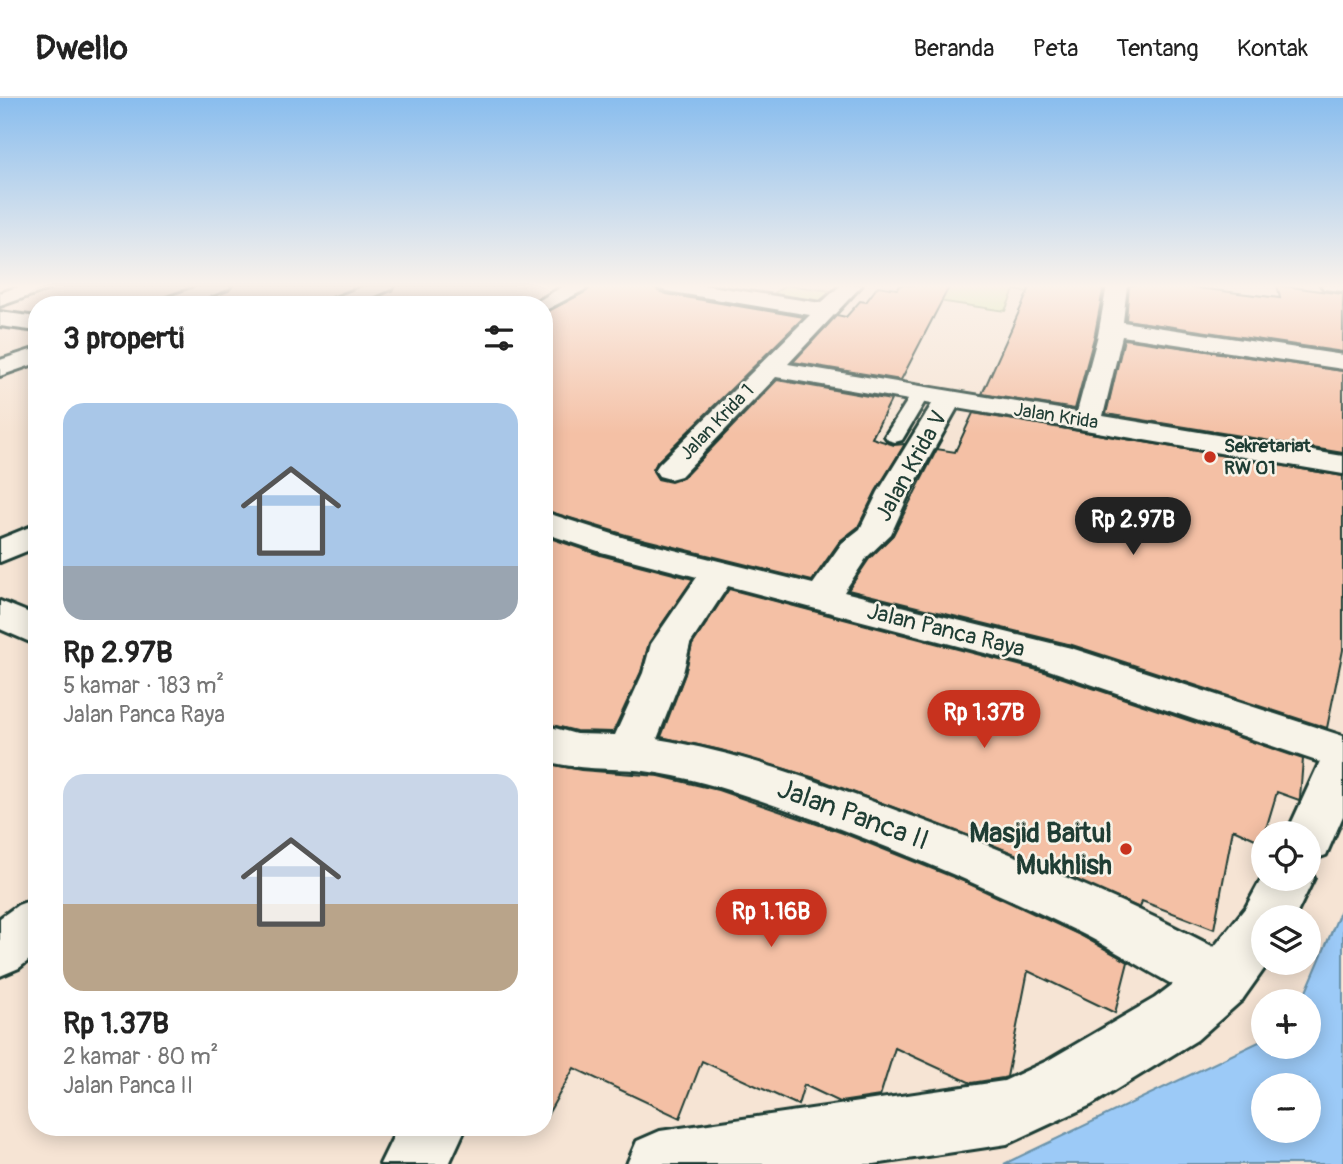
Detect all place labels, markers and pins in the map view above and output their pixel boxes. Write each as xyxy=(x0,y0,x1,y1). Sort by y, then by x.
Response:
place label: Sekretariat RW 01 xyxy=(1224,434,1312,480)
marker: Sekretariat RW 01 xyxy=(1202,449,1218,465)
pin: Rp 2.97B xyxy=(1061,498,1205,557)
pin: Rp 1.37B xyxy=(912,690,1056,750)
place label: Masjid Baitul Mukhlish xyxy=(969,816,1112,883)
marker: Masjid Baitul Mukhlish xyxy=(1118,841,1134,857)
pin: Rp 1.16B xyxy=(699,890,843,949)

